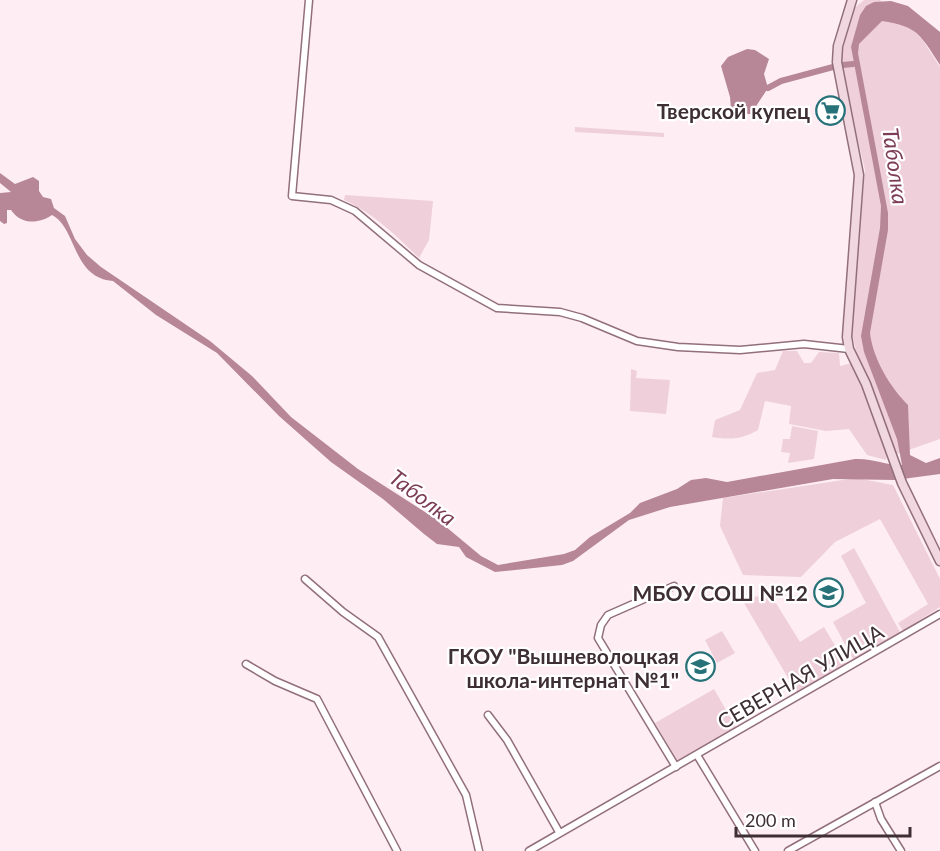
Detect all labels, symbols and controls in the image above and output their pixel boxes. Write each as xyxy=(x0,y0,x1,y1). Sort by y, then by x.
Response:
supermarket icon: Тверской купец xyxy=(815,94,847,126)
place label: Тверской купец xyxy=(657,98,810,123)
water label: Таболка xyxy=(877,126,915,206)
water label: Таболка xyxy=(384,463,462,531)
school or university icon: МБОУ СОШ №12 xyxy=(813,576,845,608)
place label: МБОУ СОШ №12 xyxy=(632,580,808,605)
street label: СЕВЕРНАЯ УЛИЦА xyxy=(712,618,888,734)
place label: ГКОУ "Вышневолоцкая школа-интернат №1" xyxy=(448,643,679,692)
school or university icon: ГКОУ "Вышневолоцкая школа-интернат №1" xyxy=(684,651,716,683)
scale bar xyxy=(736,800,910,838)
text: 200 m xyxy=(745,809,796,831)

